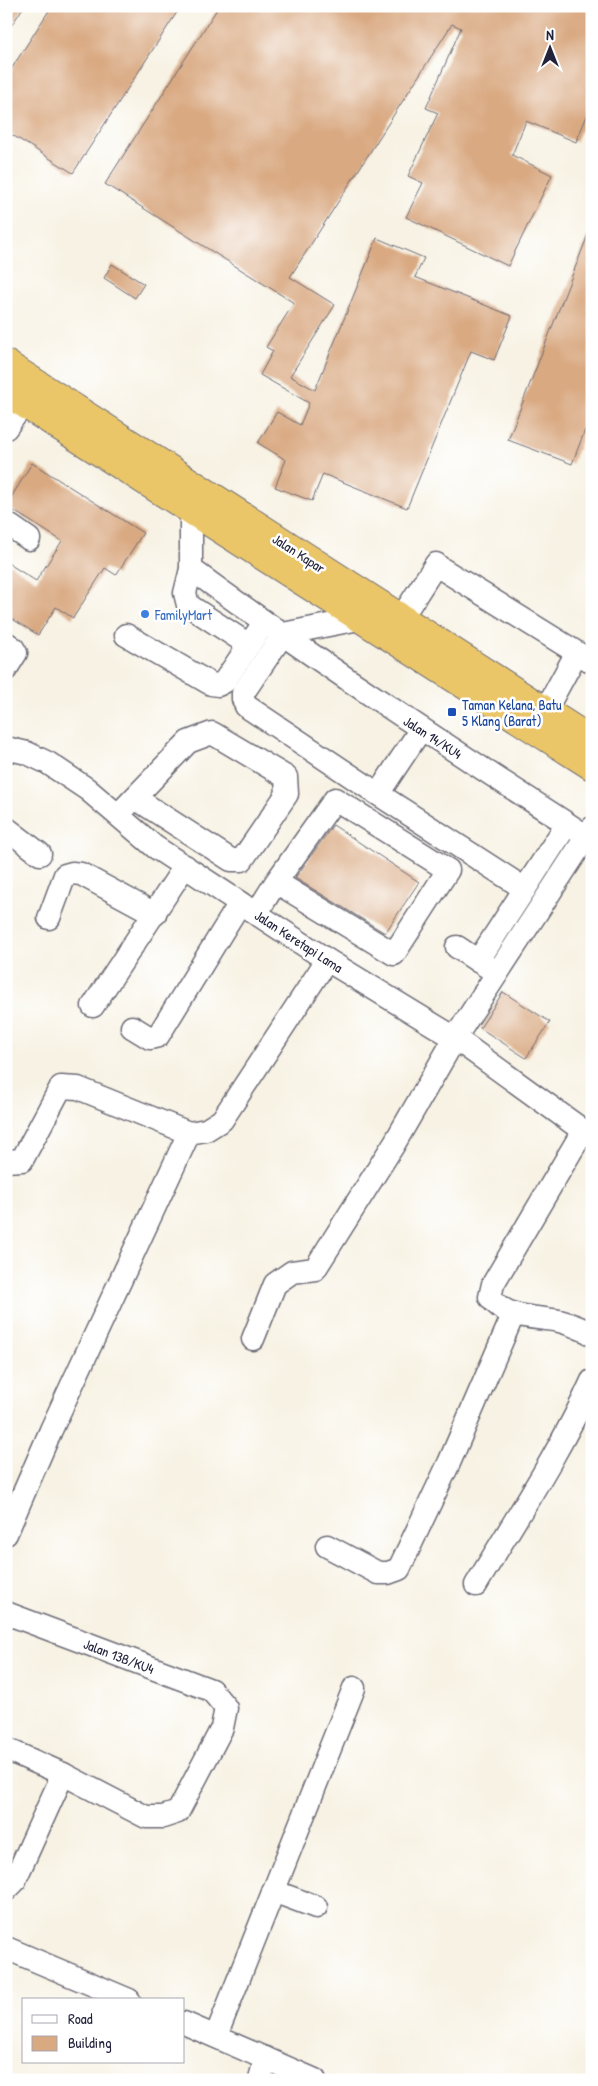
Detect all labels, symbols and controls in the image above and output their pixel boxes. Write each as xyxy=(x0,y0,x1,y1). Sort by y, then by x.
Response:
north arrow xyxy=(526,22,576,72)
text: N xyxy=(546,25,554,44)
street label: Jalan Kapar xyxy=(268,529,329,578)
place label: FamilyMart xyxy=(154,605,212,625)
marker: FamilyMart xyxy=(139,608,151,620)
place label: Taman Kelana, Batu 5 Klang (Barat) xyxy=(462,695,562,731)
marker: Taman Kelana, Batu 5 Klang (Barat) xyxy=(446,706,458,718)
street label: Jalan 14/KU4 xyxy=(400,711,466,763)
street label: Jalan Keretapi Lama xyxy=(251,905,347,978)
street label: Jalan 13B/KU4 xyxy=(81,1634,157,1678)
legend xyxy=(22,1998,185,2064)
text: Road xyxy=(68,2008,93,2029)
text: Building xyxy=(68,2032,112,2053)

